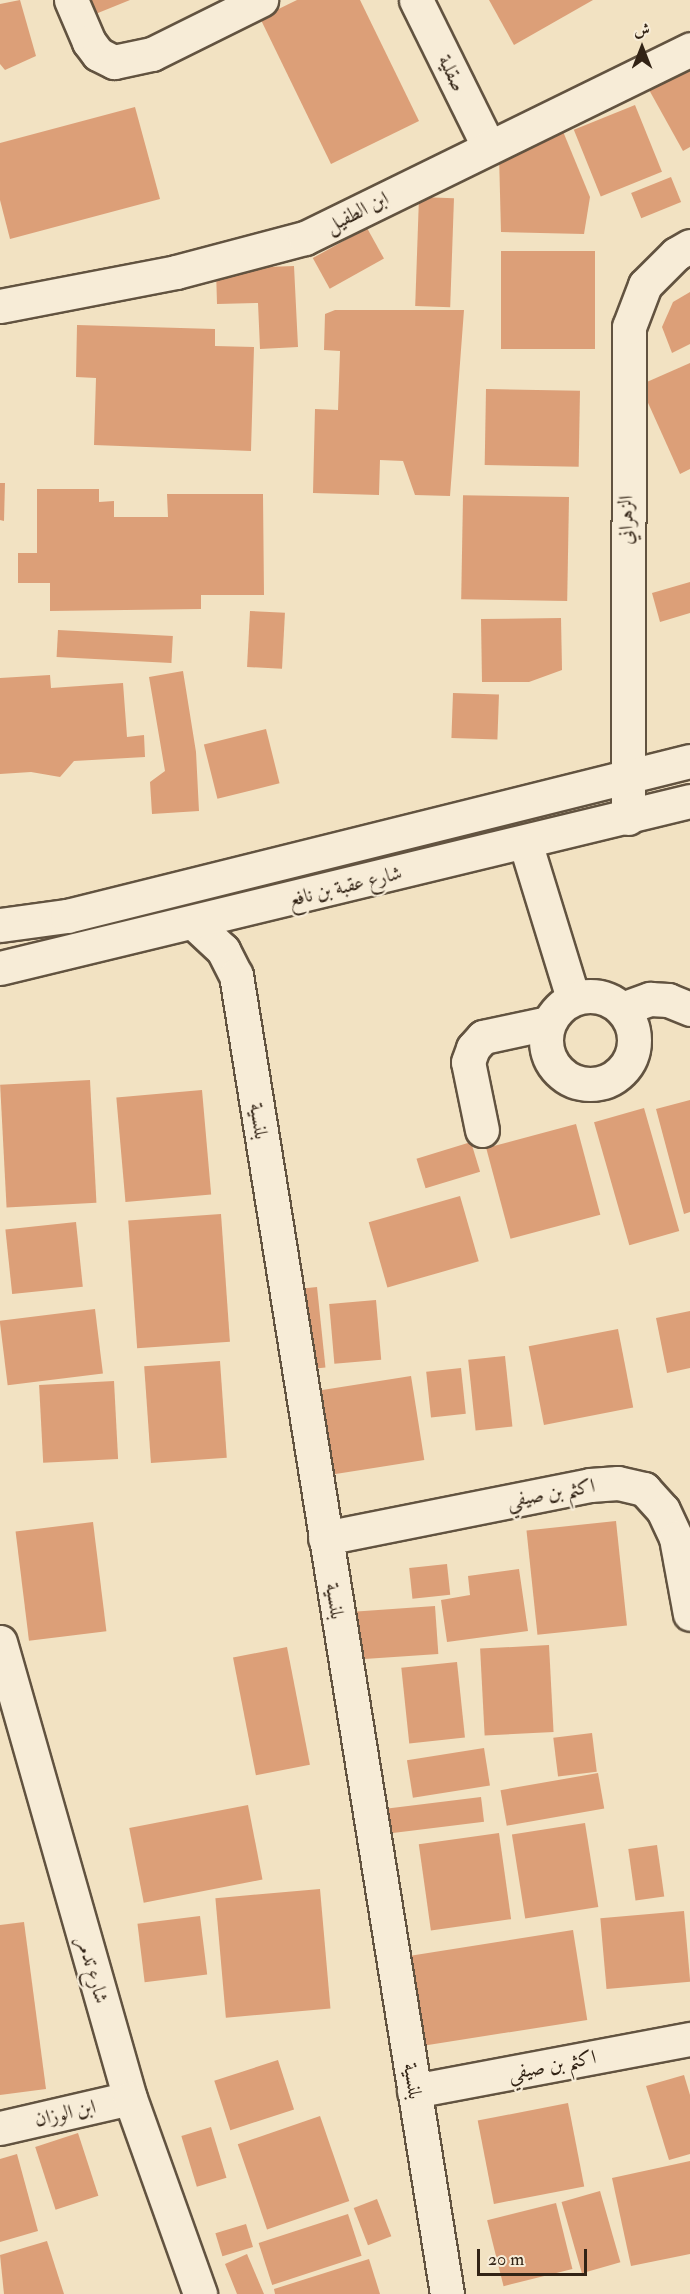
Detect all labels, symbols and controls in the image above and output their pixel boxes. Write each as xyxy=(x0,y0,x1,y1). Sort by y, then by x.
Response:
north arrow xyxy=(612,18,672,78)
text: ش xyxy=(634,20,650,40)
street label: صقلية xyxy=(433,51,471,95)
street label: ابن الطفيل xyxy=(321,186,393,238)
street label: الزهراني xyxy=(614,495,638,545)
street label: شارع عقبة بن نافع xyxy=(286,860,404,912)
street label: بلنسية xyxy=(244,1101,274,1141)
street label: اكثم بن صيفي xyxy=(505,1473,597,1513)
street label: بلنسية xyxy=(320,1581,350,1621)
street label: شارع تدمر xyxy=(72,1934,114,2006)
street label: اكثم بن صيفي xyxy=(506,2045,598,2085)
street label: بلنسية xyxy=(398,2061,428,2101)
street label: ابن الوزان xyxy=(32,2094,98,2132)
scale bar xyxy=(480,2237,590,2275)
text: 20 m xyxy=(488,2248,524,2271)

